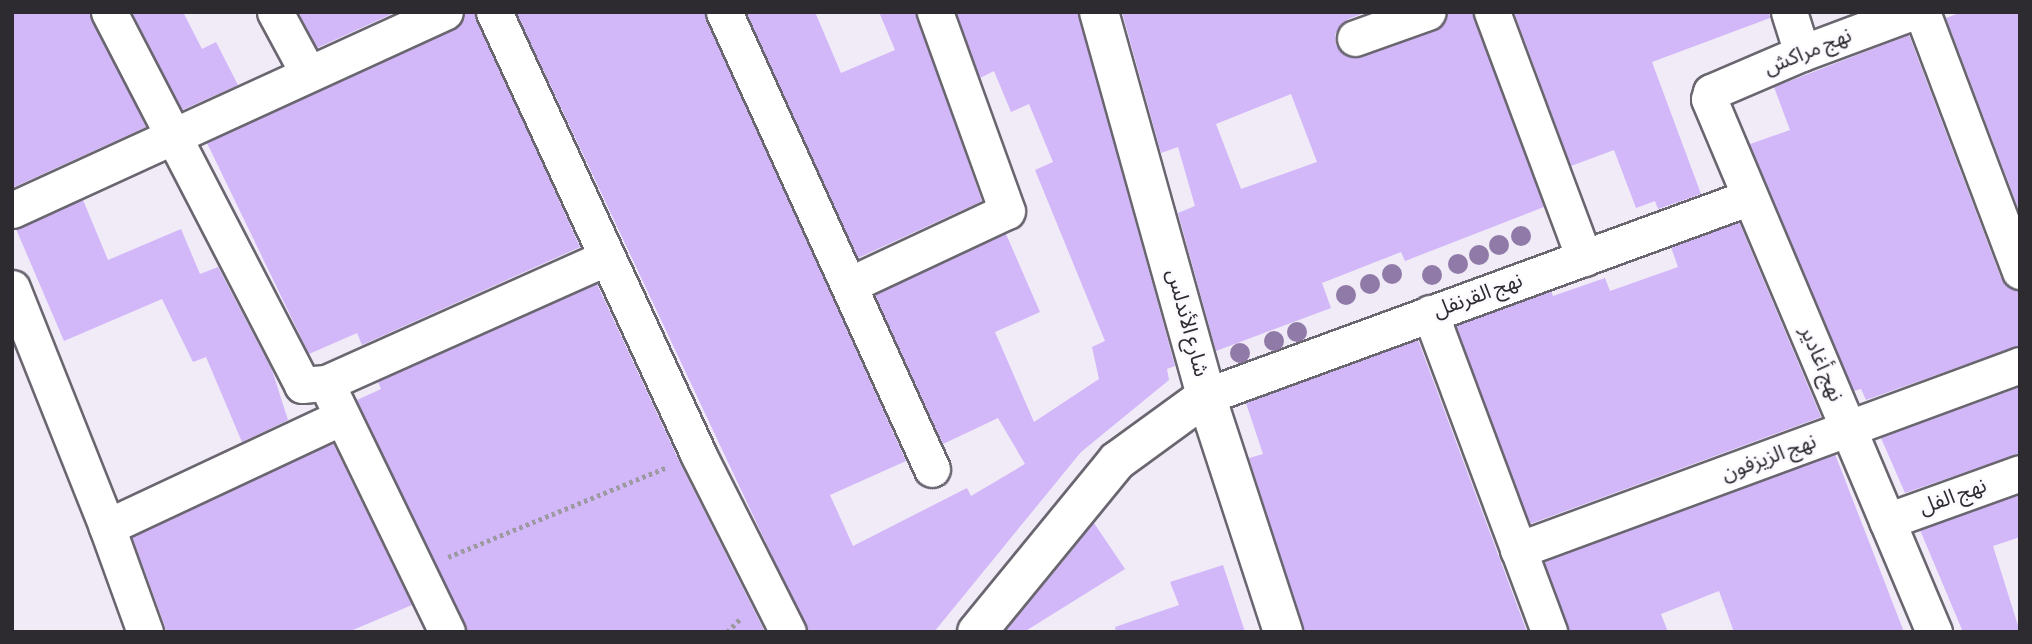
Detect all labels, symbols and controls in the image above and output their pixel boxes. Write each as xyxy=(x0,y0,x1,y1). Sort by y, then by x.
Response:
street label: نهج مراكش xyxy=(1760,23,1856,81)
street label: شارع الأندلس xyxy=(1161,266,1213,380)
street label: نهج القرنفل xyxy=(1430,268,1526,324)
street label: نهج أغادير xyxy=(1794,322,1848,406)
street label: نهج الزيزفون xyxy=(1718,429,1820,487)
street label: نهج الفل xyxy=(1916,473,1990,521)

